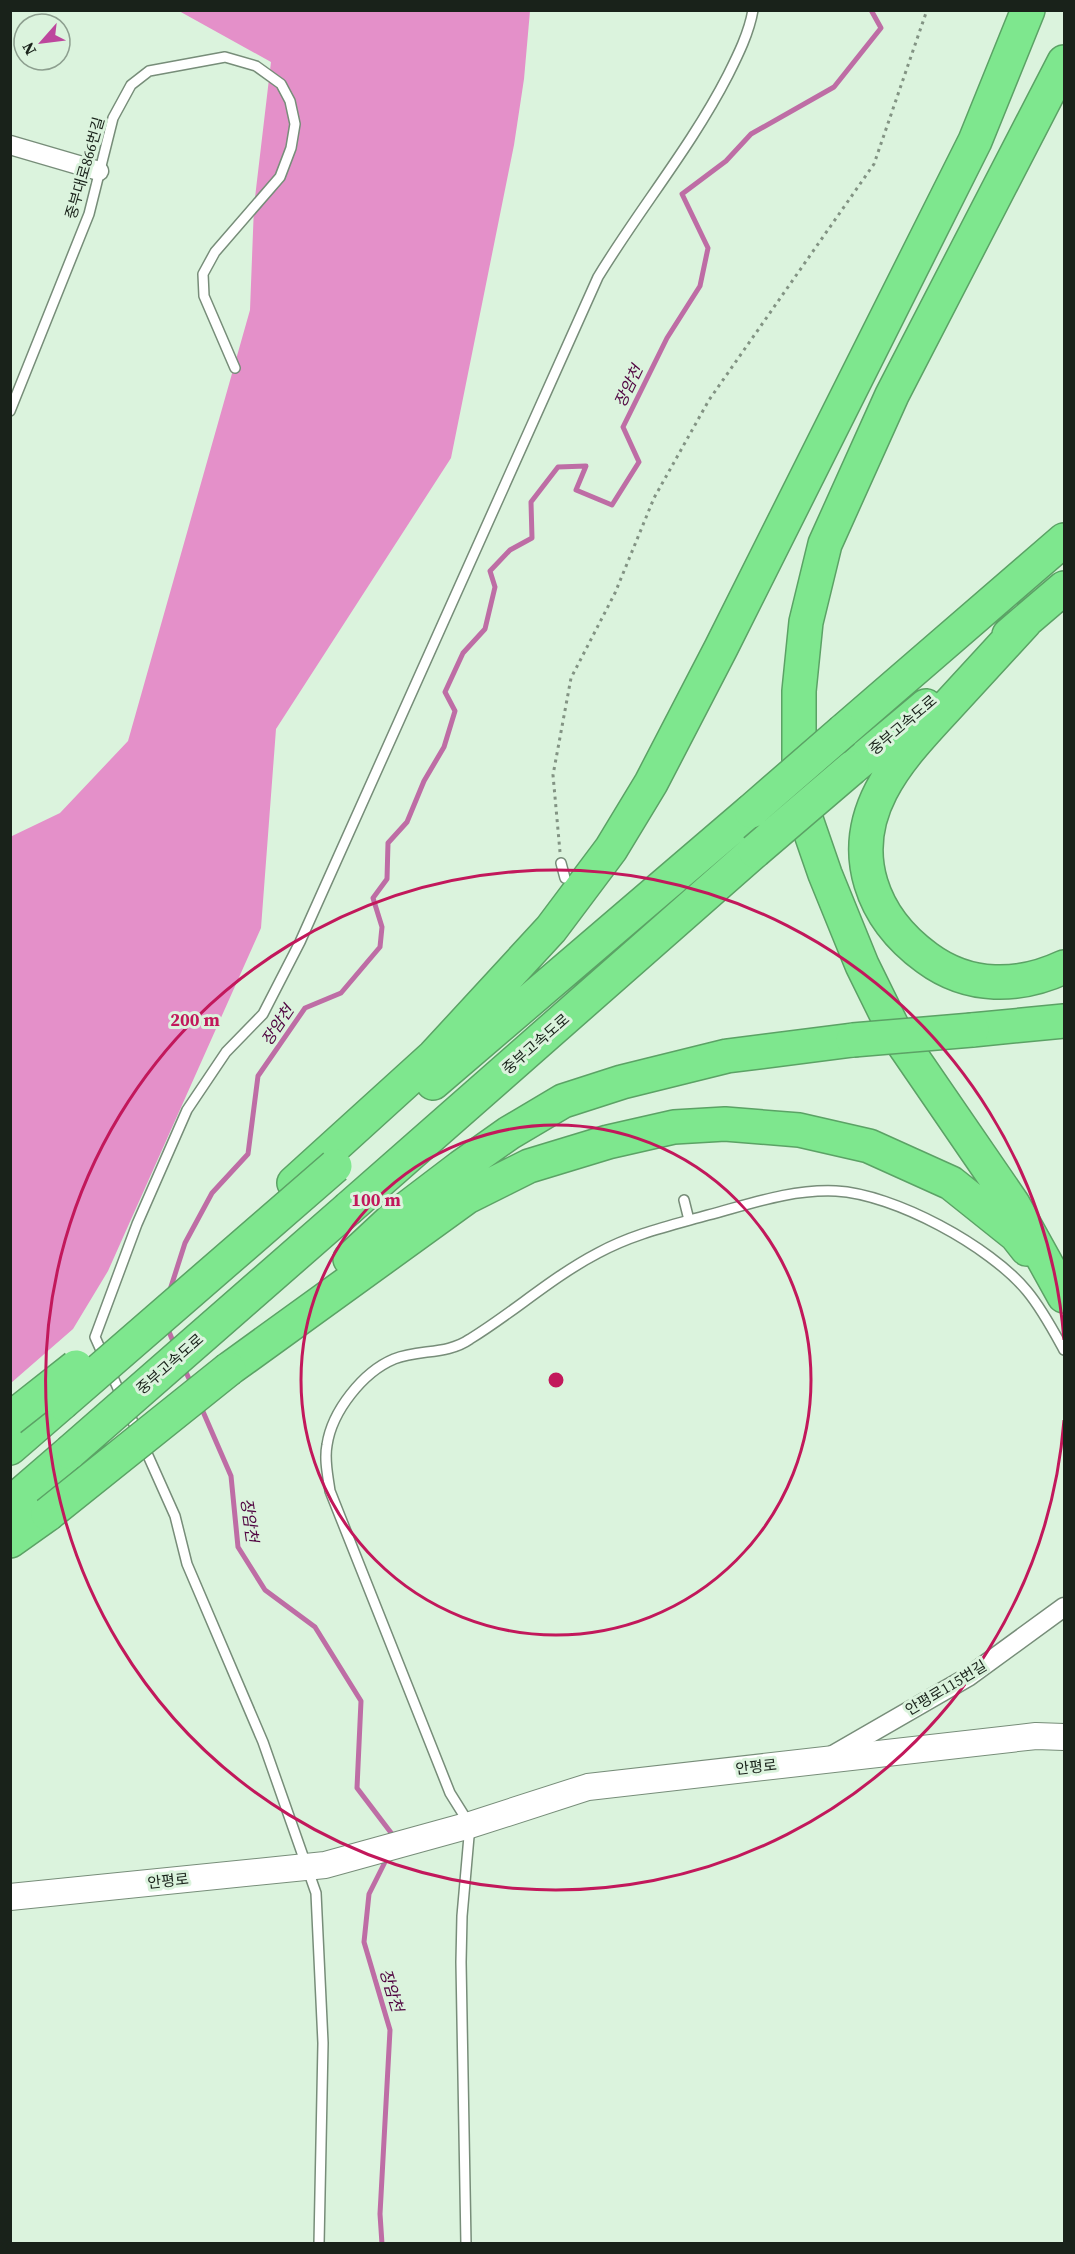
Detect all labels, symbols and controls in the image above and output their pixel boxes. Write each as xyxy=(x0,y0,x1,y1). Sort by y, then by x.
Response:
north arrow xyxy=(12,12,72,72)
text: N xyxy=(16,38,41,59)
street label: 중부대로866번길 xyxy=(60,114,109,221)
water label: 장암천 xyxy=(608,359,649,411)
street label: 중부고속도로 xyxy=(864,690,941,759)
water label: 장암천 xyxy=(256,999,300,1049)
text: 200 m xyxy=(170,1007,220,1032)
street label: 중부고속도로 xyxy=(498,1009,574,1079)
text: 100 m xyxy=(351,1187,401,1212)
street label: 중부고속도로 xyxy=(132,1329,208,1399)
centre of rings xyxy=(546,1370,566,1390)
water label: 장암천 xyxy=(236,1497,264,1546)
street label: 안평로115번길 xyxy=(901,1655,990,1720)
street label: 안평로 xyxy=(734,1754,778,1779)
street label: 안평로 xyxy=(146,1868,190,1893)
water label: 장암천 xyxy=(375,1966,410,2017)

